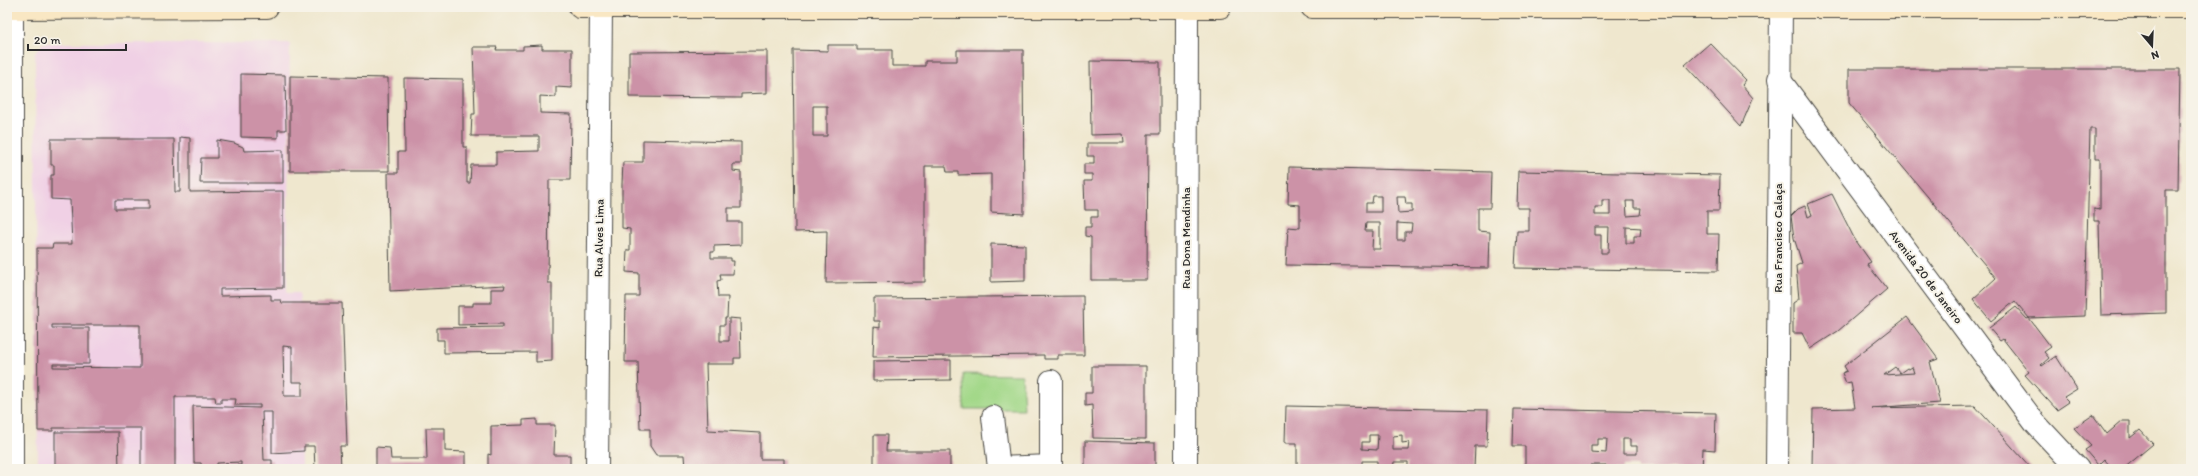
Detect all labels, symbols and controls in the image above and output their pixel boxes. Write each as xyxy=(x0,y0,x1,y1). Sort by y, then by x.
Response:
scale bar xyxy=(28,26,126,52)
north arrow xyxy=(2132,26,2172,66)
text: 20 m xyxy=(34,33,61,47)
text: N xyxy=(2149,48,2161,62)
street label: Rua Francisco Calaça xyxy=(1771,183,1785,293)
street label: Rua Dona Mendinha xyxy=(1179,186,1193,289)
street label: Rua Alves Lima xyxy=(591,199,607,277)
street label: Avenida 20 de Janeiro xyxy=(1886,228,1966,326)

